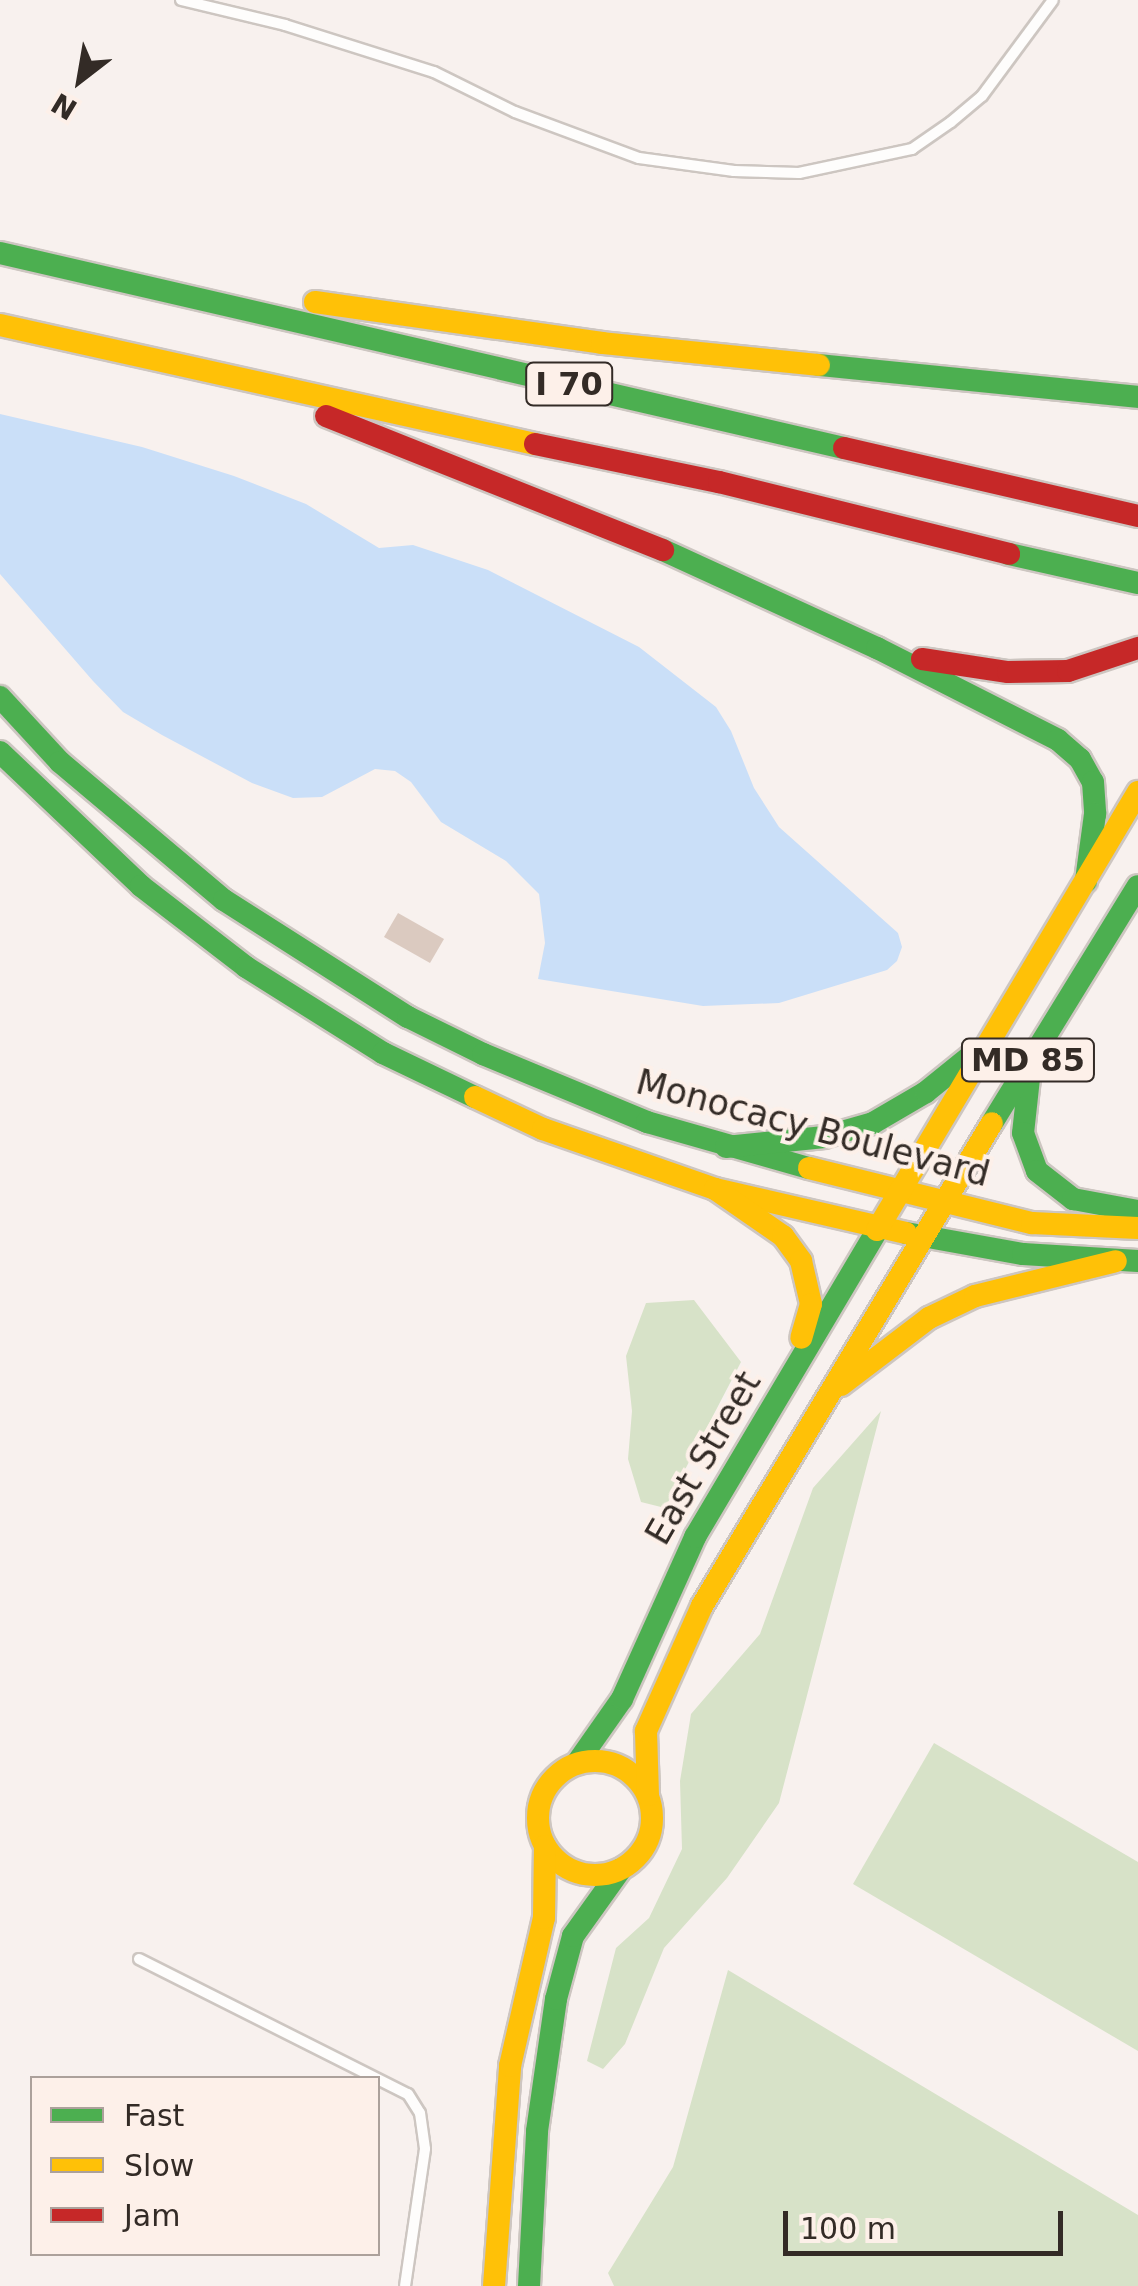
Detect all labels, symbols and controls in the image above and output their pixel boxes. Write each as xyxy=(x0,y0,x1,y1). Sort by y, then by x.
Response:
north arrow xyxy=(30,30,130,130)
text: N xyxy=(46,86,83,126)
road number: I 70 xyxy=(524,357,614,411)
road number: MD 85 xyxy=(960,1033,1096,1087)
street label: Monocacy Boulevard xyxy=(632,1061,994,1195)
street label: East Street xyxy=(637,1364,769,1552)
legend xyxy=(30,2076,380,2256)
text: Fast xyxy=(124,2098,184,2133)
text: Slow xyxy=(124,2148,194,2183)
scale bar xyxy=(788,2191,1068,2253)
text: Jam xyxy=(124,2198,180,2233)
text: 100 m xyxy=(800,2211,896,2246)

